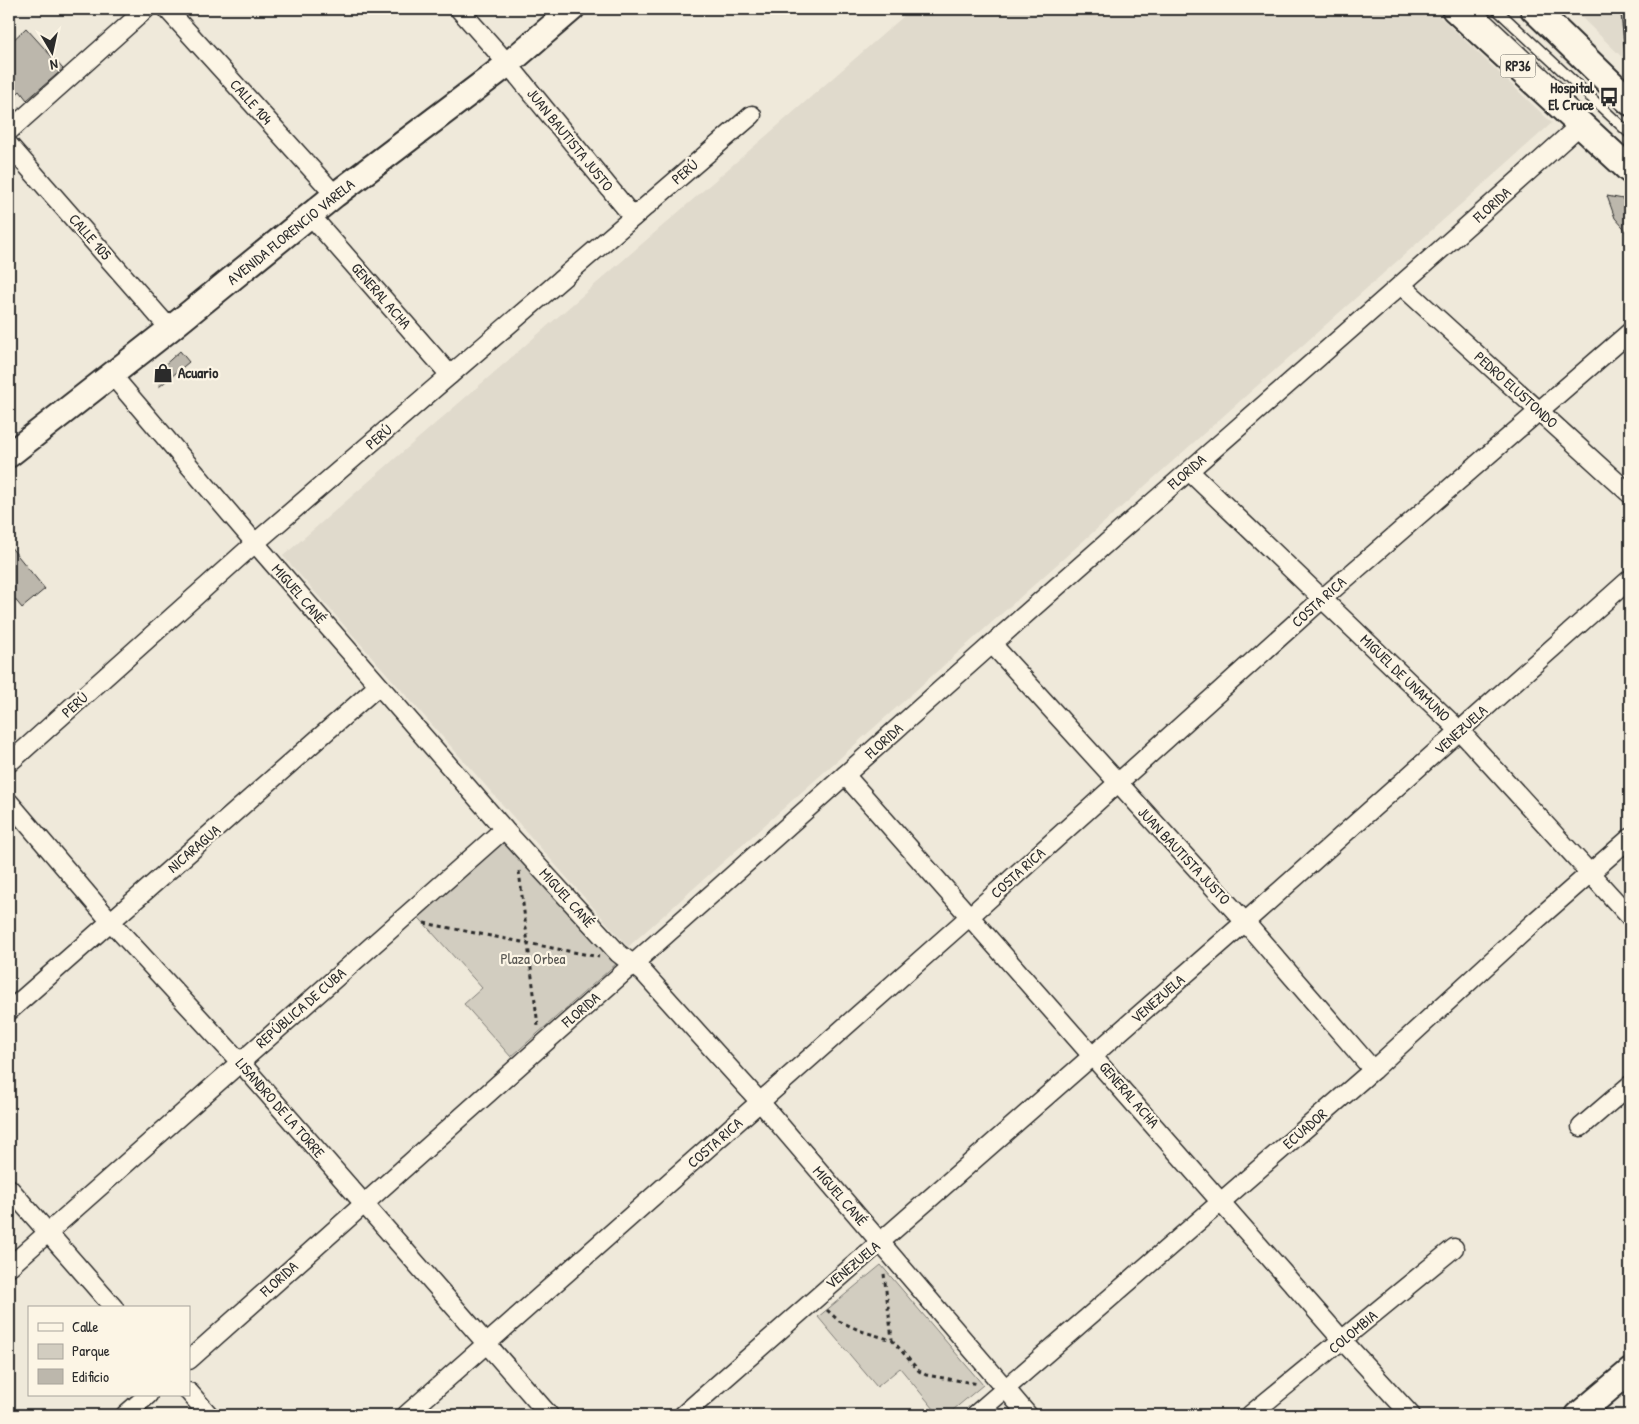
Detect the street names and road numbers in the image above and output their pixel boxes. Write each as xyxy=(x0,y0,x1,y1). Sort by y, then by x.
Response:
road number: RP36 xyxy=(1500,54,1536,78)
street label: CALLE 104 xyxy=(225,74,278,129)
street label: JUAN BAUTISTA JUSTO xyxy=(522,84,619,196)
street label: PERÚ xyxy=(667,154,702,189)
street label: AVENIDA FLORENCIO VARELA xyxy=(223,173,359,290)
street label: FLORIDA xyxy=(1467,182,1516,228)
street label: CALLE 105 xyxy=(64,209,117,265)
street label: GENERAL ACHA xyxy=(347,258,416,334)
street label: PEDRO ELUSTONDO xyxy=(1470,346,1563,433)
street label: PERÚ xyxy=(361,419,396,454)
street label: FLORIDA xyxy=(1162,449,1211,495)
street label: MIGUEL CANÉ xyxy=(267,559,332,629)
street label: COSTA RICA xyxy=(1287,571,1351,632)
street label: MIGUEL DE UNAMUNO xyxy=(1356,629,1455,726)
street label: PERÚ xyxy=(57,687,92,722)
street label: VENEZUELA xyxy=(1429,700,1492,759)
street label: FLORIDA xyxy=(859,718,908,764)
street label: JUAN BAUTISTA JUSTO xyxy=(1133,802,1235,909)
street label: NICARAGUA xyxy=(163,819,225,878)
street label: COSTA RICA xyxy=(986,842,1050,903)
street label: MIGUEL CANÉ xyxy=(535,863,600,932)
street label: REPÚBLICA DE CUBA xyxy=(251,962,351,1053)
street label: VENEZUELA xyxy=(1126,969,1190,1028)
street label: FLORIDA xyxy=(556,987,605,1033)
street label: LISANDRO DE LA TORRE xyxy=(231,1053,330,1162)
street label: GENERAL ACHA xyxy=(1095,1057,1164,1133)
street label: ECUADOR xyxy=(1278,1103,1332,1154)
street label: COSTA RICA xyxy=(682,1112,747,1173)
street label: MIGUEL CANÉ xyxy=(808,1161,873,1231)
street label: VENEZUELA xyxy=(821,1235,885,1294)
street label: FLORIDA xyxy=(254,1256,303,1302)
street label: COLOMBIA xyxy=(1324,1305,1382,1358)

